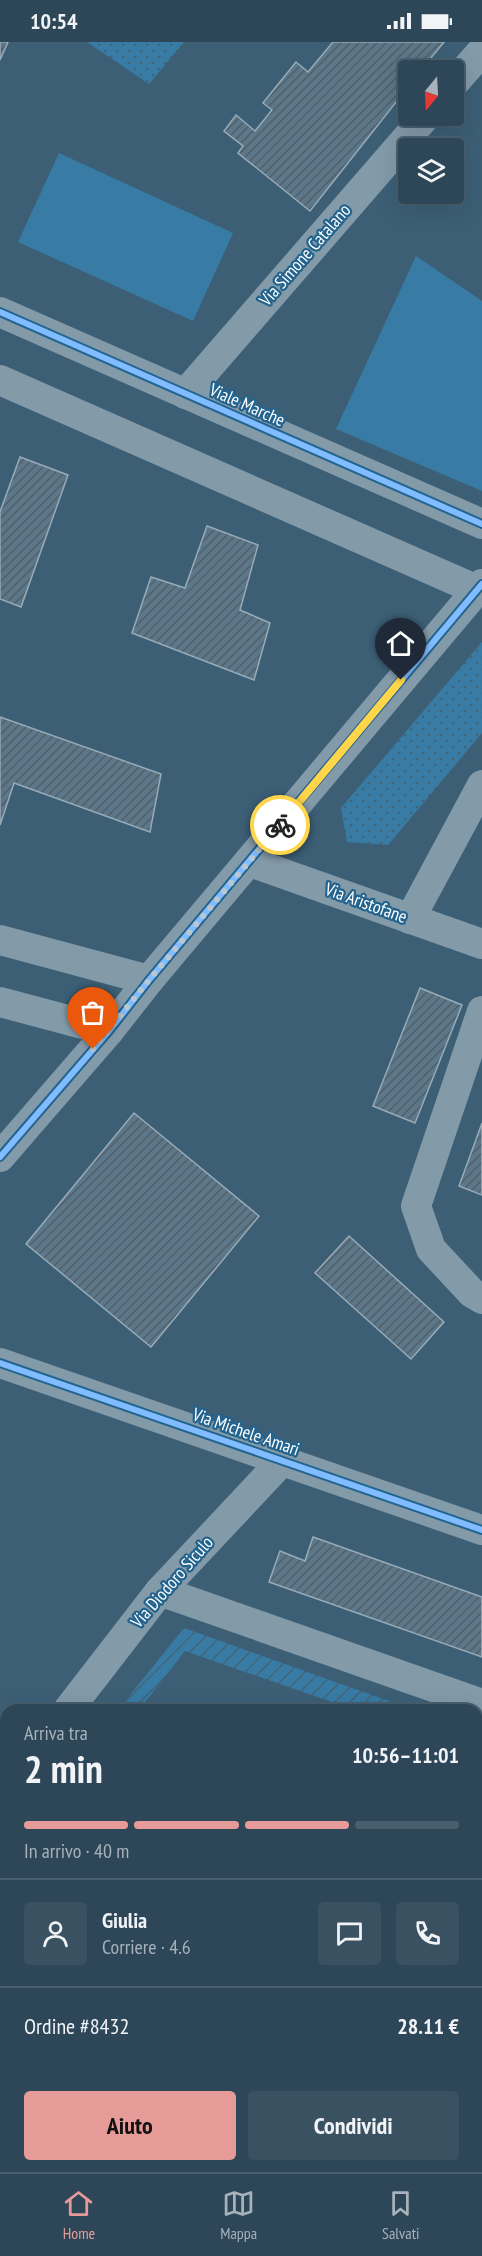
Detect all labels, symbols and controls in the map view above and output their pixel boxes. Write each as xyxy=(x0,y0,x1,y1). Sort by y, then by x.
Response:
text: 10:54 xyxy=(30,7,78,35)
north arrow xyxy=(398,60,464,126)
map controls xyxy=(398,60,464,204)
button: layers xyxy=(398,138,464,204)
street label: Via Simone Catalano xyxy=(253,199,355,311)
street label: Viale Marche xyxy=(205,377,289,431)
pin xyxy=(375,618,426,680)
icon: home xyxy=(384,627,417,660)
courier xyxy=(250,795,310,855)
icon: bike xyxy=(264,809,297,842)
street label: Via Aristofane xyxy=(321,877,410,928)
pin xyxy=(67,987,118,1049)
icon: bag xyxy=(76,996,109,1029)
street label: Via Michele Amari xyxy=(189,1402,303,1461)
street label: Via Diodoro Siculo xyxy=(125,1531,218,1633)
text: Arriva tra xyxy=(24,1720,88,1746)
text: 10:56–11:01 xyxy=(352,1741,459,1769)
text: 2 min xyxy=(24,1743,103,1794)
text: In arrivo · 40 m xyxy=(24,1838,129,1864)
button: person xyxy=(24,1902,87,1965)
button: chat xyxy=(318,1902,381,1965)
button: phone xyxy=(396,1902,459,1965)
text: Giulia xyxy=(102,1906,147,1934)
text: Corriere · 4.6 xyxy=(102,1934,191,1960)
text: Ordine #8432 xyxy=(24,2012,129,2040)
text: 28.11 € xyxy=(397,2012,459,2040)
button: Aiuto xyxy=(24,2091,236,2160)
button: Condividi xyxy=(248,2091,459,2160)
tab: Home xyxy=(62,2187,95,2243)
tab: Mappa xyxy=(220,2187,257,2243)
tab: Salvati xyxy=(382,2187,420,2243)

